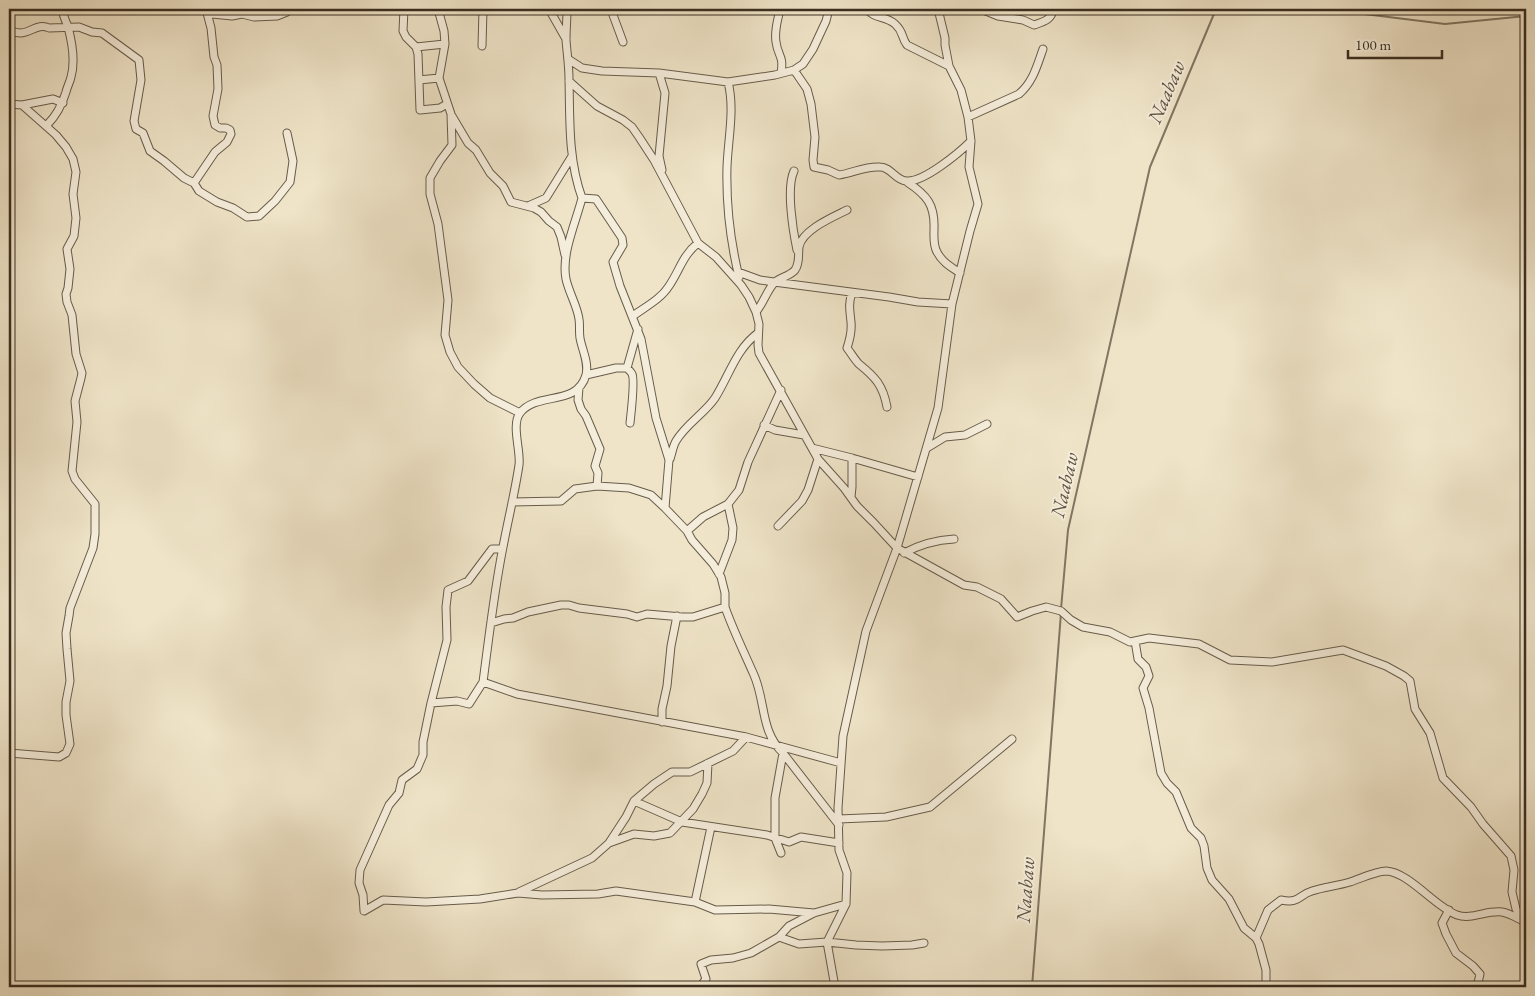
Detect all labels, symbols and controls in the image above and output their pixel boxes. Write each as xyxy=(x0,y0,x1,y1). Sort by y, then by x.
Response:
scale bar xyxy=(1348,28,1441,60)
text: 100 m xyxy=(1355,35,1392,54)
water label: Naabaw xyxy=(1141,56,1191,128)
water label: Naabaw xyxy=(1044,449,1084,521)
water label: Naabaw xyxy=(1010,856,1040,925)

